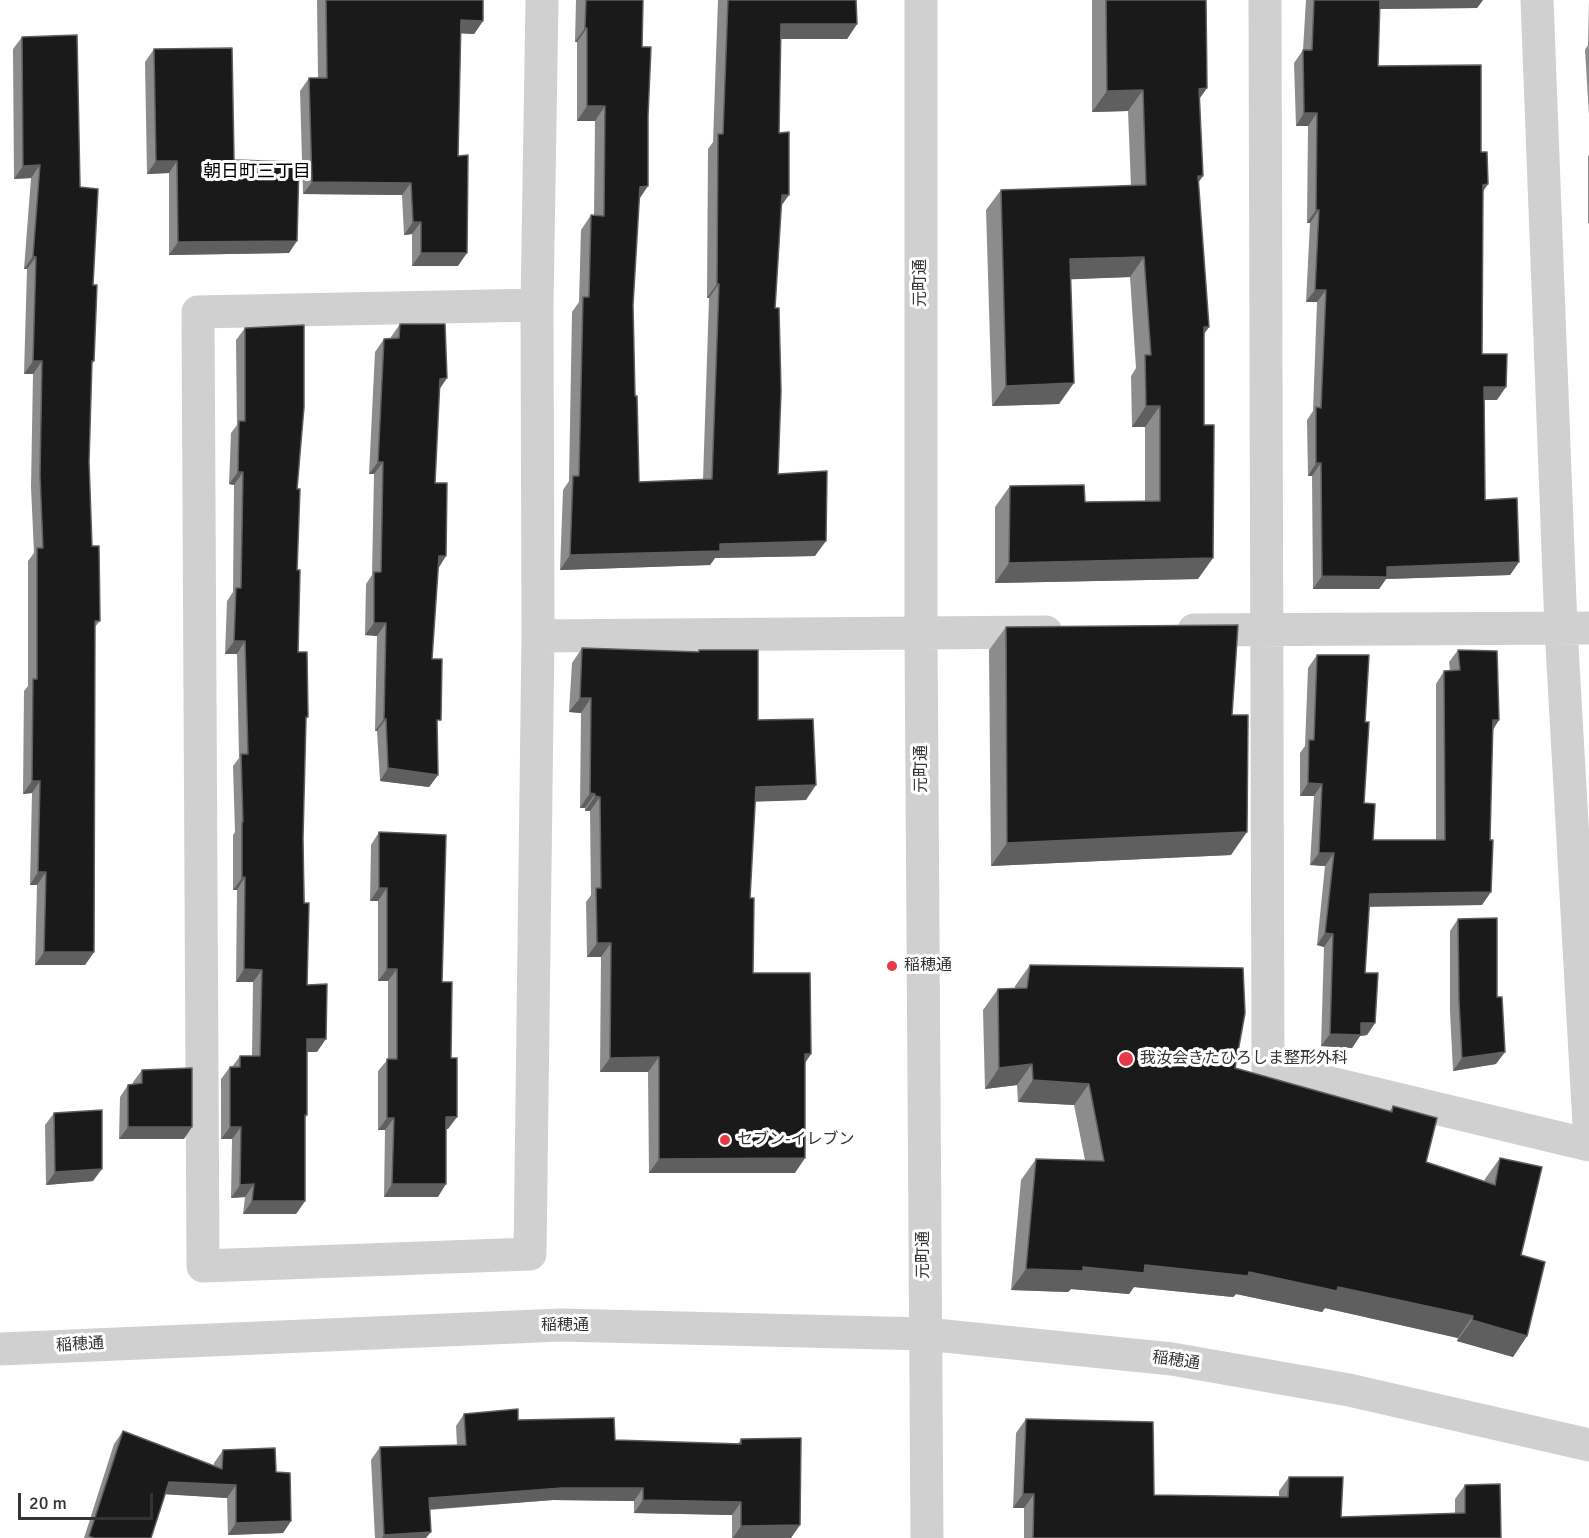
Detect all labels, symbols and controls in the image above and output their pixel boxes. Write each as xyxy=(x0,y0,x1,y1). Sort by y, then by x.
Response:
district label: 朝日町三丁目 xyxy=(203,161,311,183)
street label: 元町通 xyxy=(911,259,931,307)
street label: 元町通 xyxy=(912,745,932,793)
place label: 稲穂通 xyxy=(904,956,952,976)
marker: 稲穂通 xyxy=(885,959,899,973)
place label: 我汝会きたひろしま整形外科 xyxy=(1140,1049,1348,1069)
marker: 我汝会きたひろしま整形外科 xyxy=(1117,1050,1135,1068)
place label: セブン-イレブン xyxy=(737,1130,855,1150)
marker: セブン-イレブン xyxy=(718,1133,732,1147)
street label: 元町通 xyxy=(914,1231,934,1279)
street label: 稲穂通 xyxy=(541,1316,589,1336)
street label: 稲穂通 xyxy=(56,1334,104,1356)
street label: 稲穂通 xyxy=(1151,1348,1201,1374)
scale bar xyxy=(21,1481,156,1519)
text: 20 m xyxy=(29,1492,67,1514)

